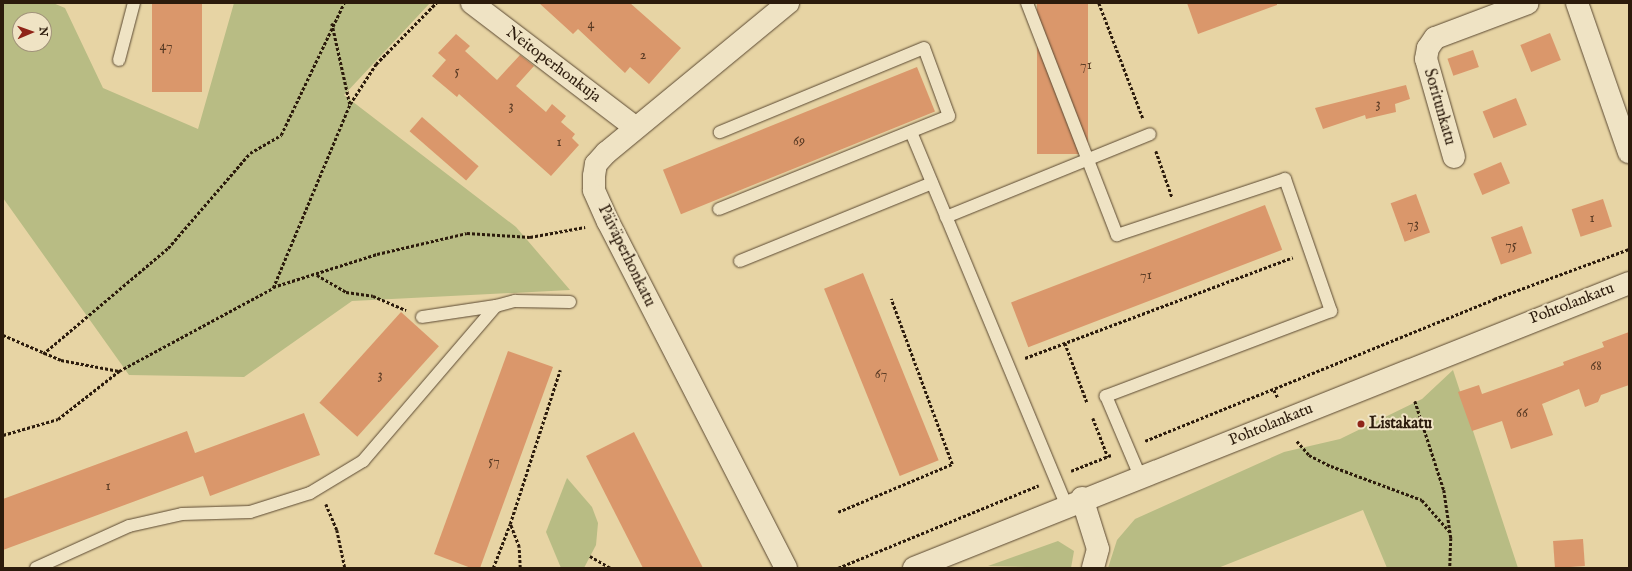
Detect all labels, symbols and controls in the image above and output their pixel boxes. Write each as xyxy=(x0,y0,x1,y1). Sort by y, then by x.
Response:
north arrow xyxy=(12,12,52,52)
house number: 4 xyxy=(588,16,594,32)
street label: Neitoperhonkuja xyxy=(502,23,604,107)
text: N xyxy=(36,27,50,37)
house number: 47 xyxy=(160,38,172,54)
house number: 2 xyxy=(640,47,646,63)
house number: 71 xyxy=(1080,57,1092,73)
house number: 5 xyxy=(454,63,460,79)
street label: Soritunkatu xyxy=(1419,67,1459,147)
house number: 3 xyxy=(1375,96,1381,112)
house number: 3 xyxy=(508,98,514,114)
house number: 69 xyxy=(793,133,805,149)
house number: 1 xyxy=(556,134,562,150)
street label: Päiväperhonkatu xyxy=(593,202,659,310)
house number: 1 xyxy=(1589,210,1595,226)
house number: 73 xyxy=(1407,216,1419,232)
house number: 75 xyxy=(1505,237,1517,253)
house number: 71 xyxy=(1140,267,1152,283)
street label: Pohtolankatu xyxy=(1527,279,1617,329)
house number: 68 xyxy=(1590,358,1602,374)
house number: 67 xyxy=(875,366,887,382)
house number: 3 xyxy=(377,367,383,383)
street label: Pohtolankatu xyxy=(1226,399,1316,451)
house number: 66 xyxy=(1516,405,1528,421)
place label: Listakatu xyxy=(1369,414,1432,434)
marker: Listakatu xyxy=(1356,419,1366,429)
house number: 57 xyxy=(488,453,500,469)
house number: 1 xyxy=(105,478,111,494)

